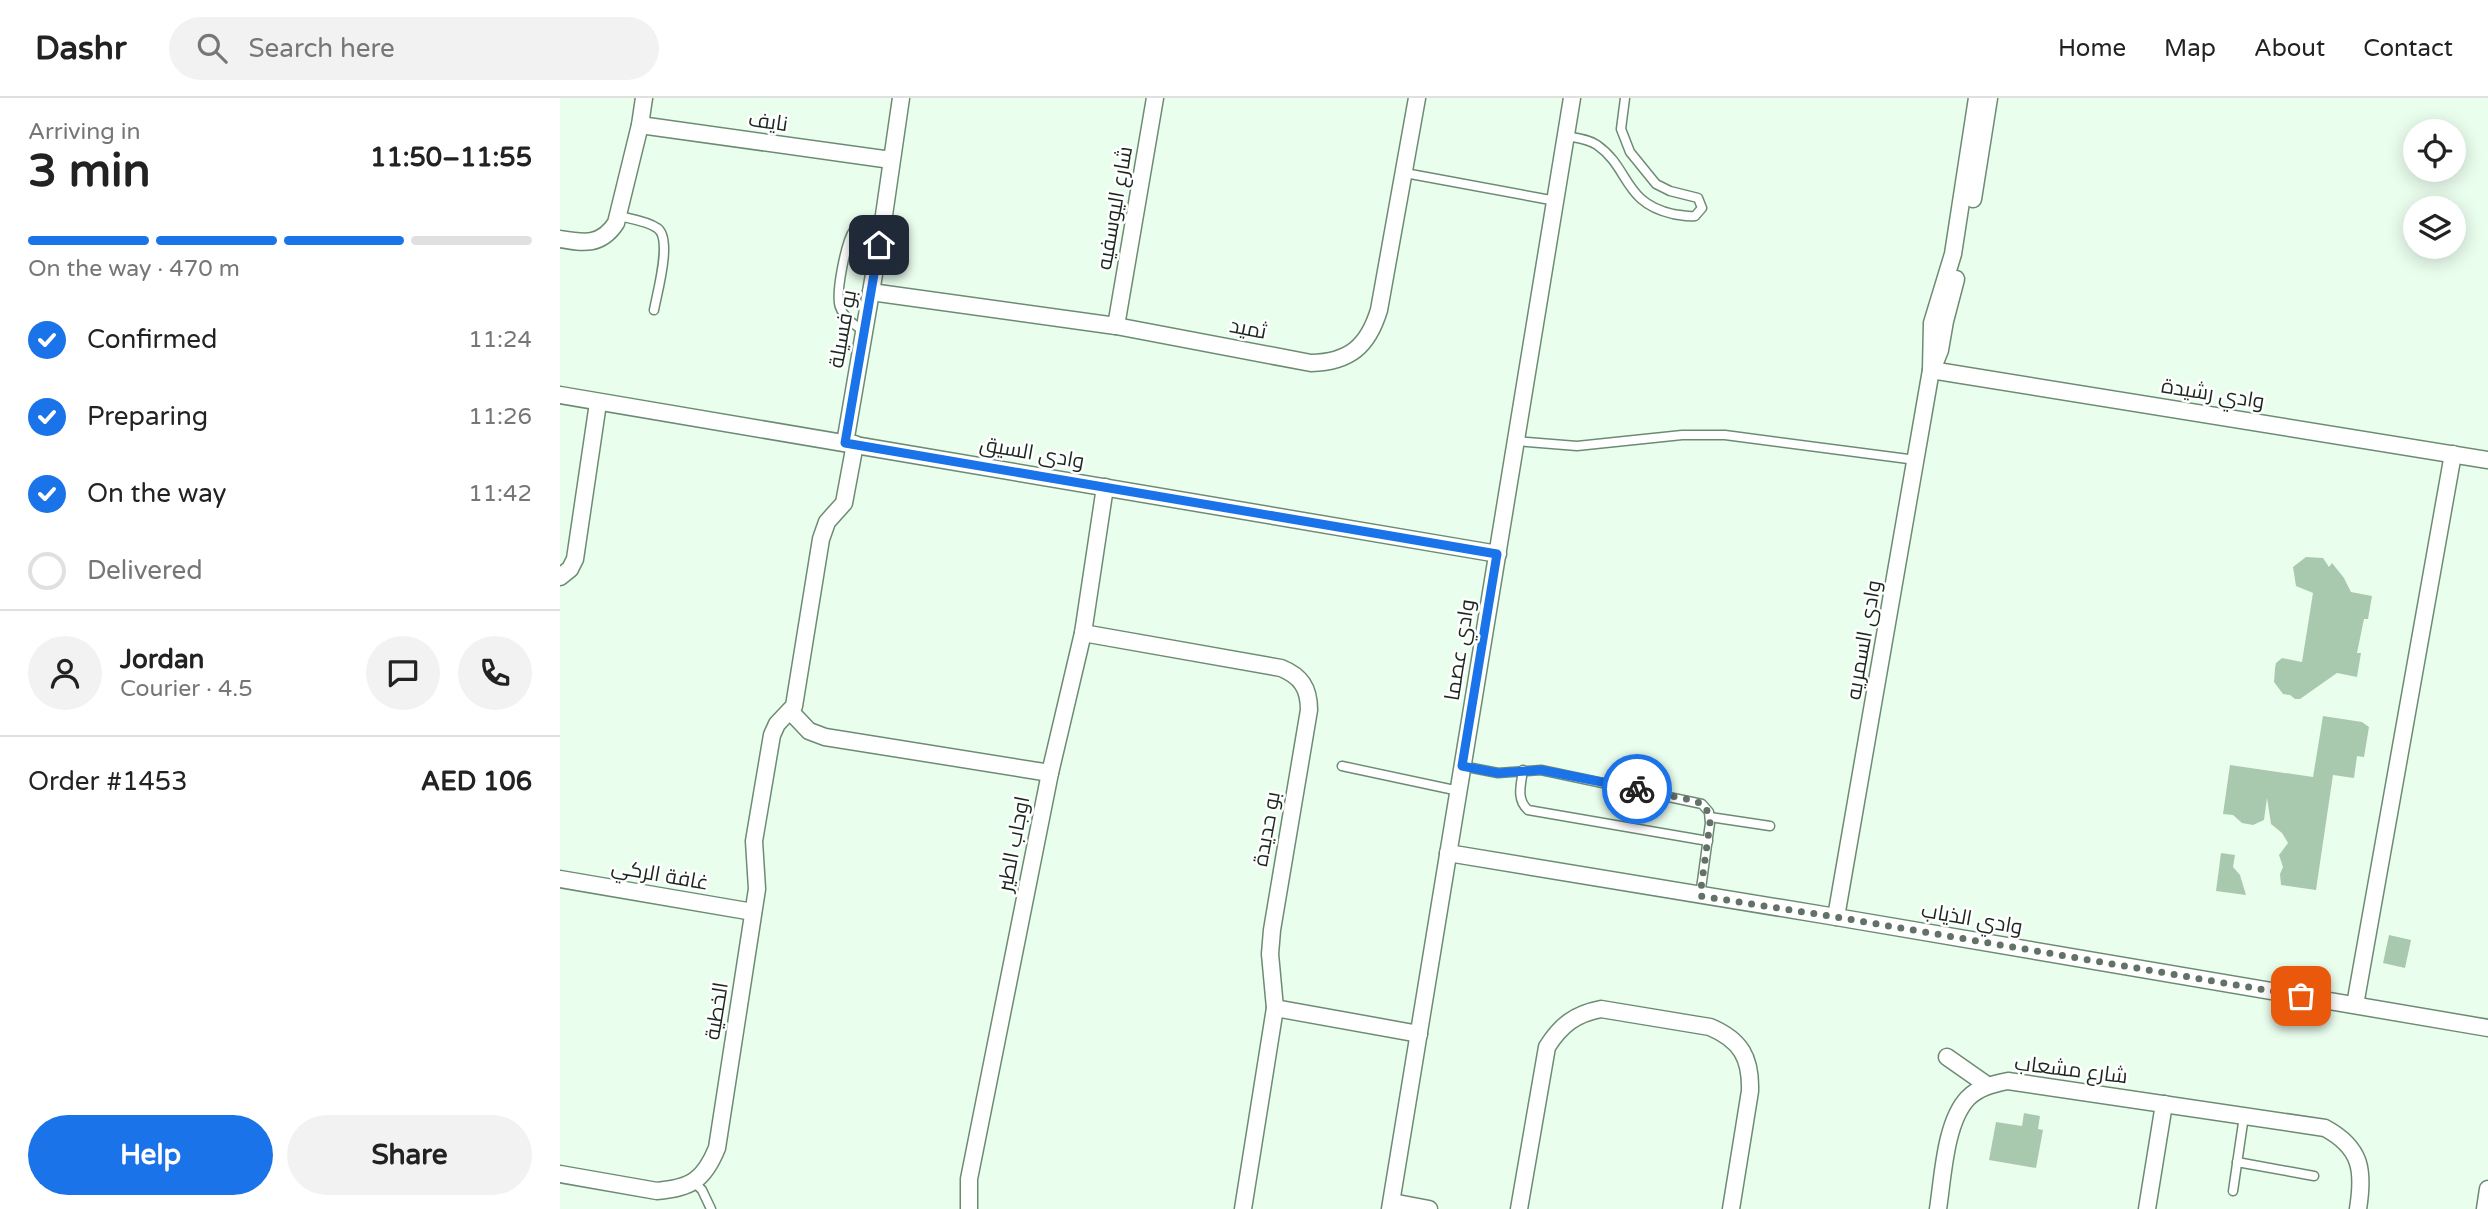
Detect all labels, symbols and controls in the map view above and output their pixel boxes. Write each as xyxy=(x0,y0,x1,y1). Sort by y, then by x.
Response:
search box xyxy=(169,17,659,80)
text: Dashr xyxy=(35,29,127,68)
icon: search xyxy=(193,29,231,67)
text: Search here xyxy=(249,33,395,64)
text: Home xyxy=(2058,34,2126,63)
text: Map xyxy=(2164,34,2216,63)
text: About xyxy=(2254,34,2325,63)
text: Contact xyxy=(2363,34,2453,63)
street label: نايف xyxy=(747,107,789,137)
text: Arriving in xyxy=(28,118,141,146)
map controls xyxy=(2403,119,2466,259)
button: locate xyxy=(2403,119,2466,182)
text: 11:50–11:55 xyxy=(370,142,532,173)
text: 3 min xyxy=(28,144,151,199)
street label: شارع اليوسفيه xyxy=(1092,144,1139,272)
button: layers xyxy=(2403,196,2466,259)
pin xyxy=(849,215,909,275)
icon: home xyxy=(860,226,898,264)
text: On the way · 470 m xyxy=(28,255,240,283)
street label: بو فسيلة xyxy=(824,288,862,370)
street label: ثميد xyxy=(1227,313,1269,345)
icon: check xyxy=(28,321,66,359)
text: Confirmed xyxy=(87,324,217,355)
text: 11:24 xyxy=(468,326,532,354)
street label: وادي رشيدة xyxy=(2159,374,2266,417)
icon: check xyxy=(28,398,66,436)
text: Preparing xyxy=(87,401,208,432)
text: 11:26 xyxy=(468,403,532,431)
street label: وادى السيق xyxy=(978,431,1086,475)
icon: check xyxy=(28,475,66,513)
text: On the way xyxy=(87,478,227,509)
text: 11:42 xyxy=(468,480,532,508)
text: Delivered xyxy=(87,555,203,586)
street label: وادى السمريه xyxy=(1841,578,1887,702)
street label: وادي عصما xyxy=(1440,598,1483,703)
button: person xyxy=(28,636,102,710)
button: chat xyxy=(366,636,440,710)
button: phone xyxy=(458,636,532,710)
text: Jordan xyxy=(120,644,204,675)
text: Courier · 4.5 xyxy=(120,675,253,703)
courier xyxy=(1602,754,1672,824)
text: Order #1453 xyxy=(28,766,188,797)
text: AED 106 xyxy=(421,766,532,797)
icon: bike xyxy=(1618,770,1656,808)
street label: بو حديدة xyxy=(1248,790,1286,868)
street label: اوجاب الطير xyxy=(992,794,1035,895)
street label: غافة الركي xyxy=(609,854,711,899)
street label: وادي الذياب xyxy=(1919,898,2025,943)
pin xyxy=(2271,966,2331,1026)
icon: bag xyxy=(2282,977,2320,1015)
street label: الخطية xyxy=(700,980,734,1042)
street label: شارع مشعاب xyxy=(2013,1051,2129,1090)
button: Help xyxy=(28,1115,273,1195)
button: Share xyxy=(287,1115,532,1195)

